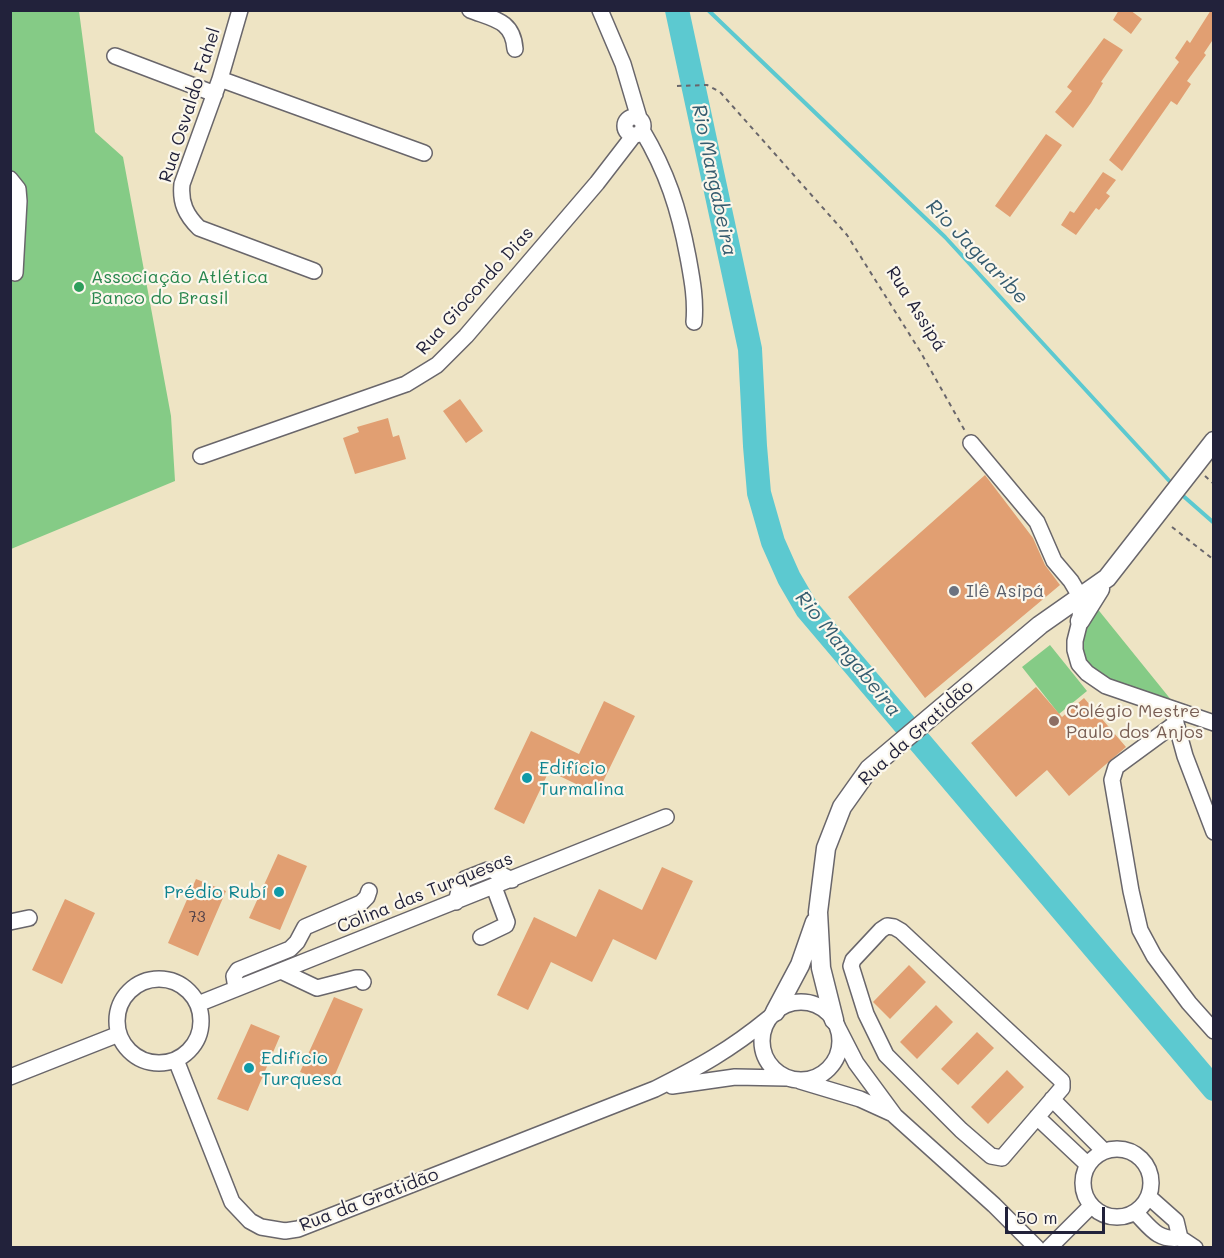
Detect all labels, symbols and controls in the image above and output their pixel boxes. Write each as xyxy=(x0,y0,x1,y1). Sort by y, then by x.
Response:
street label: Rua Osvaldo Fahel xyxy=(155,25,225,185)
water label: Rio Mangabeira xyxy=(686,102,742,258)
water label: Rio Jaguaribe xyxy=(921,194,1033,310)
street label: Rua Giocondo Dias xyxy=(412,223,538,359)
street label: Rua Assipá xyxy=(881,263,951,355)
place label: Associação Atlética Banco do Brasil xyxy=(91,266,268,308)
marker: Associação Atlética Banco do Brasil xyxy=(72,280,86,294)
place label: Ilê Asipá xyxy=(966,580,1044,602)
marker: Ilê Asipá xyxy=(947,584,961,598)
water label: Rio Mangabeira xyxy=(790,586,906,722)
street label: Rua da Gratidão xyxy=(854,676,978,790)
place label: Colégio Mestre Paulo dos Anjos xyxy=(1066,700,1204,742)
marker: Colégio Mestre Paulo dos Anjos xyxy=(1047,714,1061,728)
place label: Edifício Turmalina xyxy=(539,757,625,800)
marker: Edifício Turmalina xyxy=(520,771,534,785)
street label: Colina das Turquesas xyxy=(334,848,516,938)
place label: Prédio Rubí xyxy=(164,881,267,903)
marker: Prédio Rubí xyxy=(272,885,286,899)
house number: 73 xyxy=(188,908,206,926)
place label: Edifício Turquesa xyxy=(261,1047,342,1090)
marker: Edifício Turquesa xyxy=(242,1061,256,1075)
street label: Rua da Gratidão xyxy=(296,1164,442,1236)
scale bar xyxy=(1008,1195,1108,1233)
text: 50 m xyxy=(1016,1205,1058,1229)

